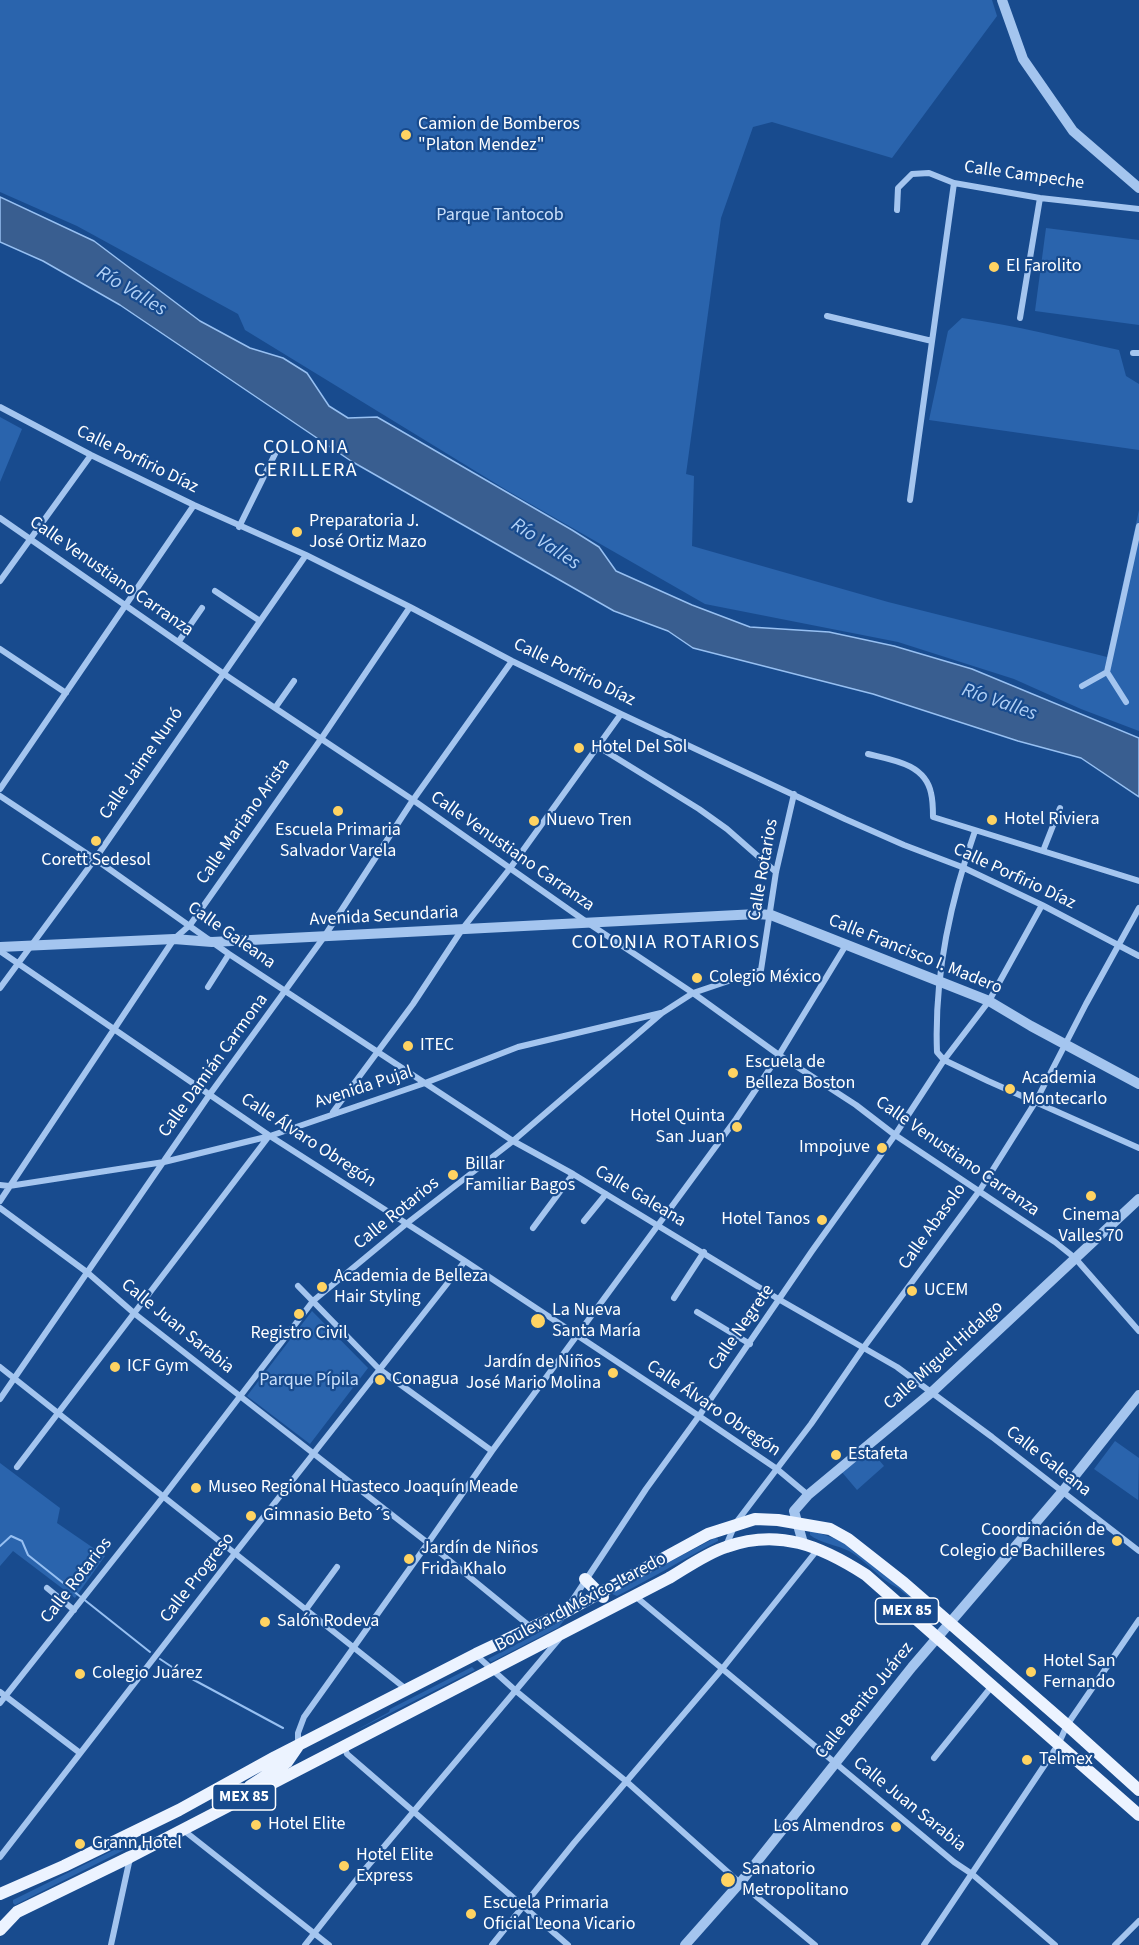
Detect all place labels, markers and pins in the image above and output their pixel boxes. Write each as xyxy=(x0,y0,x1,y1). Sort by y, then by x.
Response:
place label: Camion de Bomberos "Platon Mendez" xyxy=(418,114,580,156)
marker: Camion de Bomberos "Platon Mendez" xyxy=(399,128,413,142)
place label: El Farolito xyxy=(1006,256,1081,278)
marker: El Farolito xyxy=(987,260,1001,274)
place label: Preparatoria J. José Ortiz Mazo xyxy=(309,511,427,554)
marker: Preparatoria J. José Ortiz Mazo xyxy=(290,525,304,539)
place label: Hotel Del Sol xyxy=(591,737,687,759)
marker: Hotel Del Sol xyxy=(572,741,586,755)
marker: Escuela Primaria Salvador Varela xyxy=(331,804,345,818)
place label: Hotel Riviera xyxy=(1004,809,1099,831)
place label: Nuevo Tren xyxy=(546,810,632,832)
marker: Hotel Riviera xyxy=(985,813,999,827)
marker: Nuevo Tren xyxy=(527,814,541,828)
place label: Escuela Primaria Salvador Varela xyxy=(275,820,401,862)
marker: Corett Sedesol xyxy=(89,834,103,848)
place label: Corett Sedesol xyxy=(41,850,151,872)
place label: Colegio México xyxy=(709,967,821,989)
marker: Colegio México xyxy=(690,971,704,985)
place label: ITEC xyxy=(420,1035,454,1057)
marker: ITEC xyxy=(401,1039,415,1053)
place label: Escuela de Belleza Boston xyxy=(745,1052,855,1094)
marker: Escuela de Belleza Boston xyxy=(726,1066,740,1080)
place label: Academia Montecarlo xyxy=(1022,1068,1107,1110)
marker: Academia Montecarlo xyxy=(1003,1082,1017,1096)
place label: Hotel Quinta San Juan xyxy=(630,1106,725,1148)
marker: Hotel Quinta San Juan xyxy=(730,1120,744,1134)
place label: Impojuve xyxy=(799,1137,870,1159)
marker: Impojuve xyxy=(875,1141,889,1155)
place label: Billar Familiar Bagos xyxy=(465,1154,575,1196)
marker: Billar Familiar Bagos xyxy=(446,1168,460,1182)
marker: Cinema Valles 70 xyxy=(1084,1189,1098,1203)
place label: Cinema Valles 70 xyxy=(1058,1205,1124,1248)
place label: Hotel Tanos xyxy=(721,1209,810,1231)
marker: Hotel Tanos xyxy=(815,1213,829,1227)
place label: Academia de Belleza Hair Styling xyxy=(334,1266,488,1308)
marker: Academia de Belleza Hair Styling xyxy=(315,1280,329,1294)
place label: UCEM xyxy=(924,1280,968,1302)
marker: UCEM xyxy=(905,1284,919,1298)
place label: La Nueva Santa María xyxy=(552,1300,641,1342)
marker: Registro Civil xyxy=(292,1307,306,1321)
marker: La Nueva Santa María xyxy=(529,1312,547,1330)
place label: Registro Civil xyxy=(250,1323,348,1345)
place label: Jardín de Niños José Mario Molina xyxy=(466,1352,601,1394)
place label: ICF Gym xyxy=(127,1356,189,1378)
marker: ICF Gym xyxy=(108,1360,122,1374)
marker: Jardín de Niños José Mario Molina xyxy=(606,1366,620,1380)
place label: Conagua xyxy=(392,1369,459,1391)
marker: Conagua xyxy=(373,1373,387,1387)
place label: Estafeta xyxy=(848,1444,908,1466)
marker: Estafeta xyxy=(829,1448,843,1462)
place label: Museo Regional Huasteco Joaquín Meade xyxy=(208,1477,518,1499)
marker: Museo Regional Huasteco Joaquín Meade xyxy=(189,1481,203,1495)
place label: Gimnasio Beto´s xyxy=(263,1505,390,1527)
marker: Gimnasio Beto´s xyxy=(244,1509,258,1523)
place label: Coordinación de Colegio de Bachilleres xyxy=(940,1520,1105,1562)
marker: Coordinación de Colegio de Bachilleres xyxy=(1110,1534,1124,1548)
place label: Jardín de Niños Frida Khalo xyxy=(421,1538,538,1580)
marker: Jardín de Niños Frida Khalo xyxy=(402,1552,416,1566)
place label: Salón Rodeva xyxy=(277,1611,379,1633)
marker: Salón Rodeva xyxy=(258,1615,272,1629)
place label: Hotel San Fernando xyxy=(1043,1651,1116,1694)
place label: Colegio Juárez xyxy=(92,1663,202,1685)
marker: Hotel San Fernando xyxy=(1024,1665,1038,1679)
marker: Colegio Juárez xyxy=(73,1667,87,1681)
place label: Telmex xyxy=(1039,1749,1093,1771)
marker: Telmex xyxy=(1020,1753,1034,1767)
place label: Hotel Elite xyxy=(268,1814,345,1836)
place label: Los Almendros xyxy=(773,1816,884,1838)
marker: Hotel Elite xyxy=(249,1818,263,1832)
marker: Los Almendros xyxy=(889,1820,903,1834)
place label: Grann Hotel xyxy=(92,1833,182,1855)
marker: Grann Hotel xyxy=(73,1837,87,1851)
place label: Hotel Elite Express xyxy=(356,1845,433,1888)
marker: Hotel Elite Express xyxy=(337,1859,351,1873)
place label: Sanatorio Metropolitano xyxy=(742,1859,849,1902)
marker: Sanatorio Metropolitano xyxy=(719,1871,737,1889)
place label: Escuela Primaria Oficial Leona Vicario xyxy=(483,1893,635,1936)
marker: Escuela Primaria Oficial Leona Vicario xyxy=(464,1907,478,1921)

